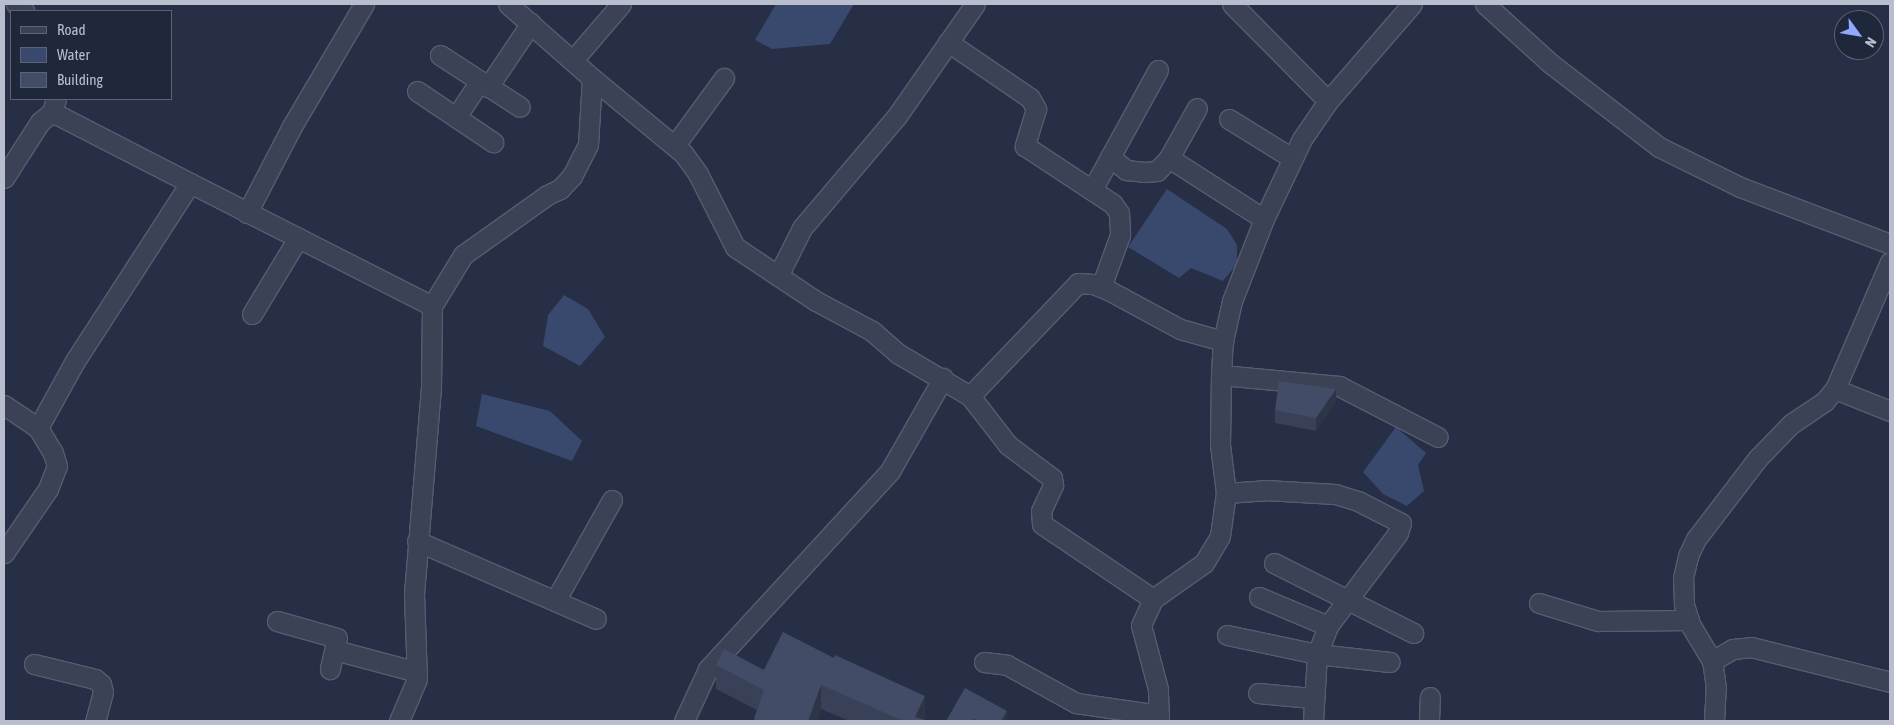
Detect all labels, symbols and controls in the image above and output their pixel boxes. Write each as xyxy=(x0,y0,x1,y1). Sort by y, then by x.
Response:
legend xyxy=(10,10,172,100)
north arrow xyxy=(1834,10,1884,60)
text: Road xyxy=(57,21,86,38)
text: N xyxy=(1862,35,1880,50)
text: Water xyxy=(57,46,90,63)
text: Building xyxy=(57,71,103,88)

